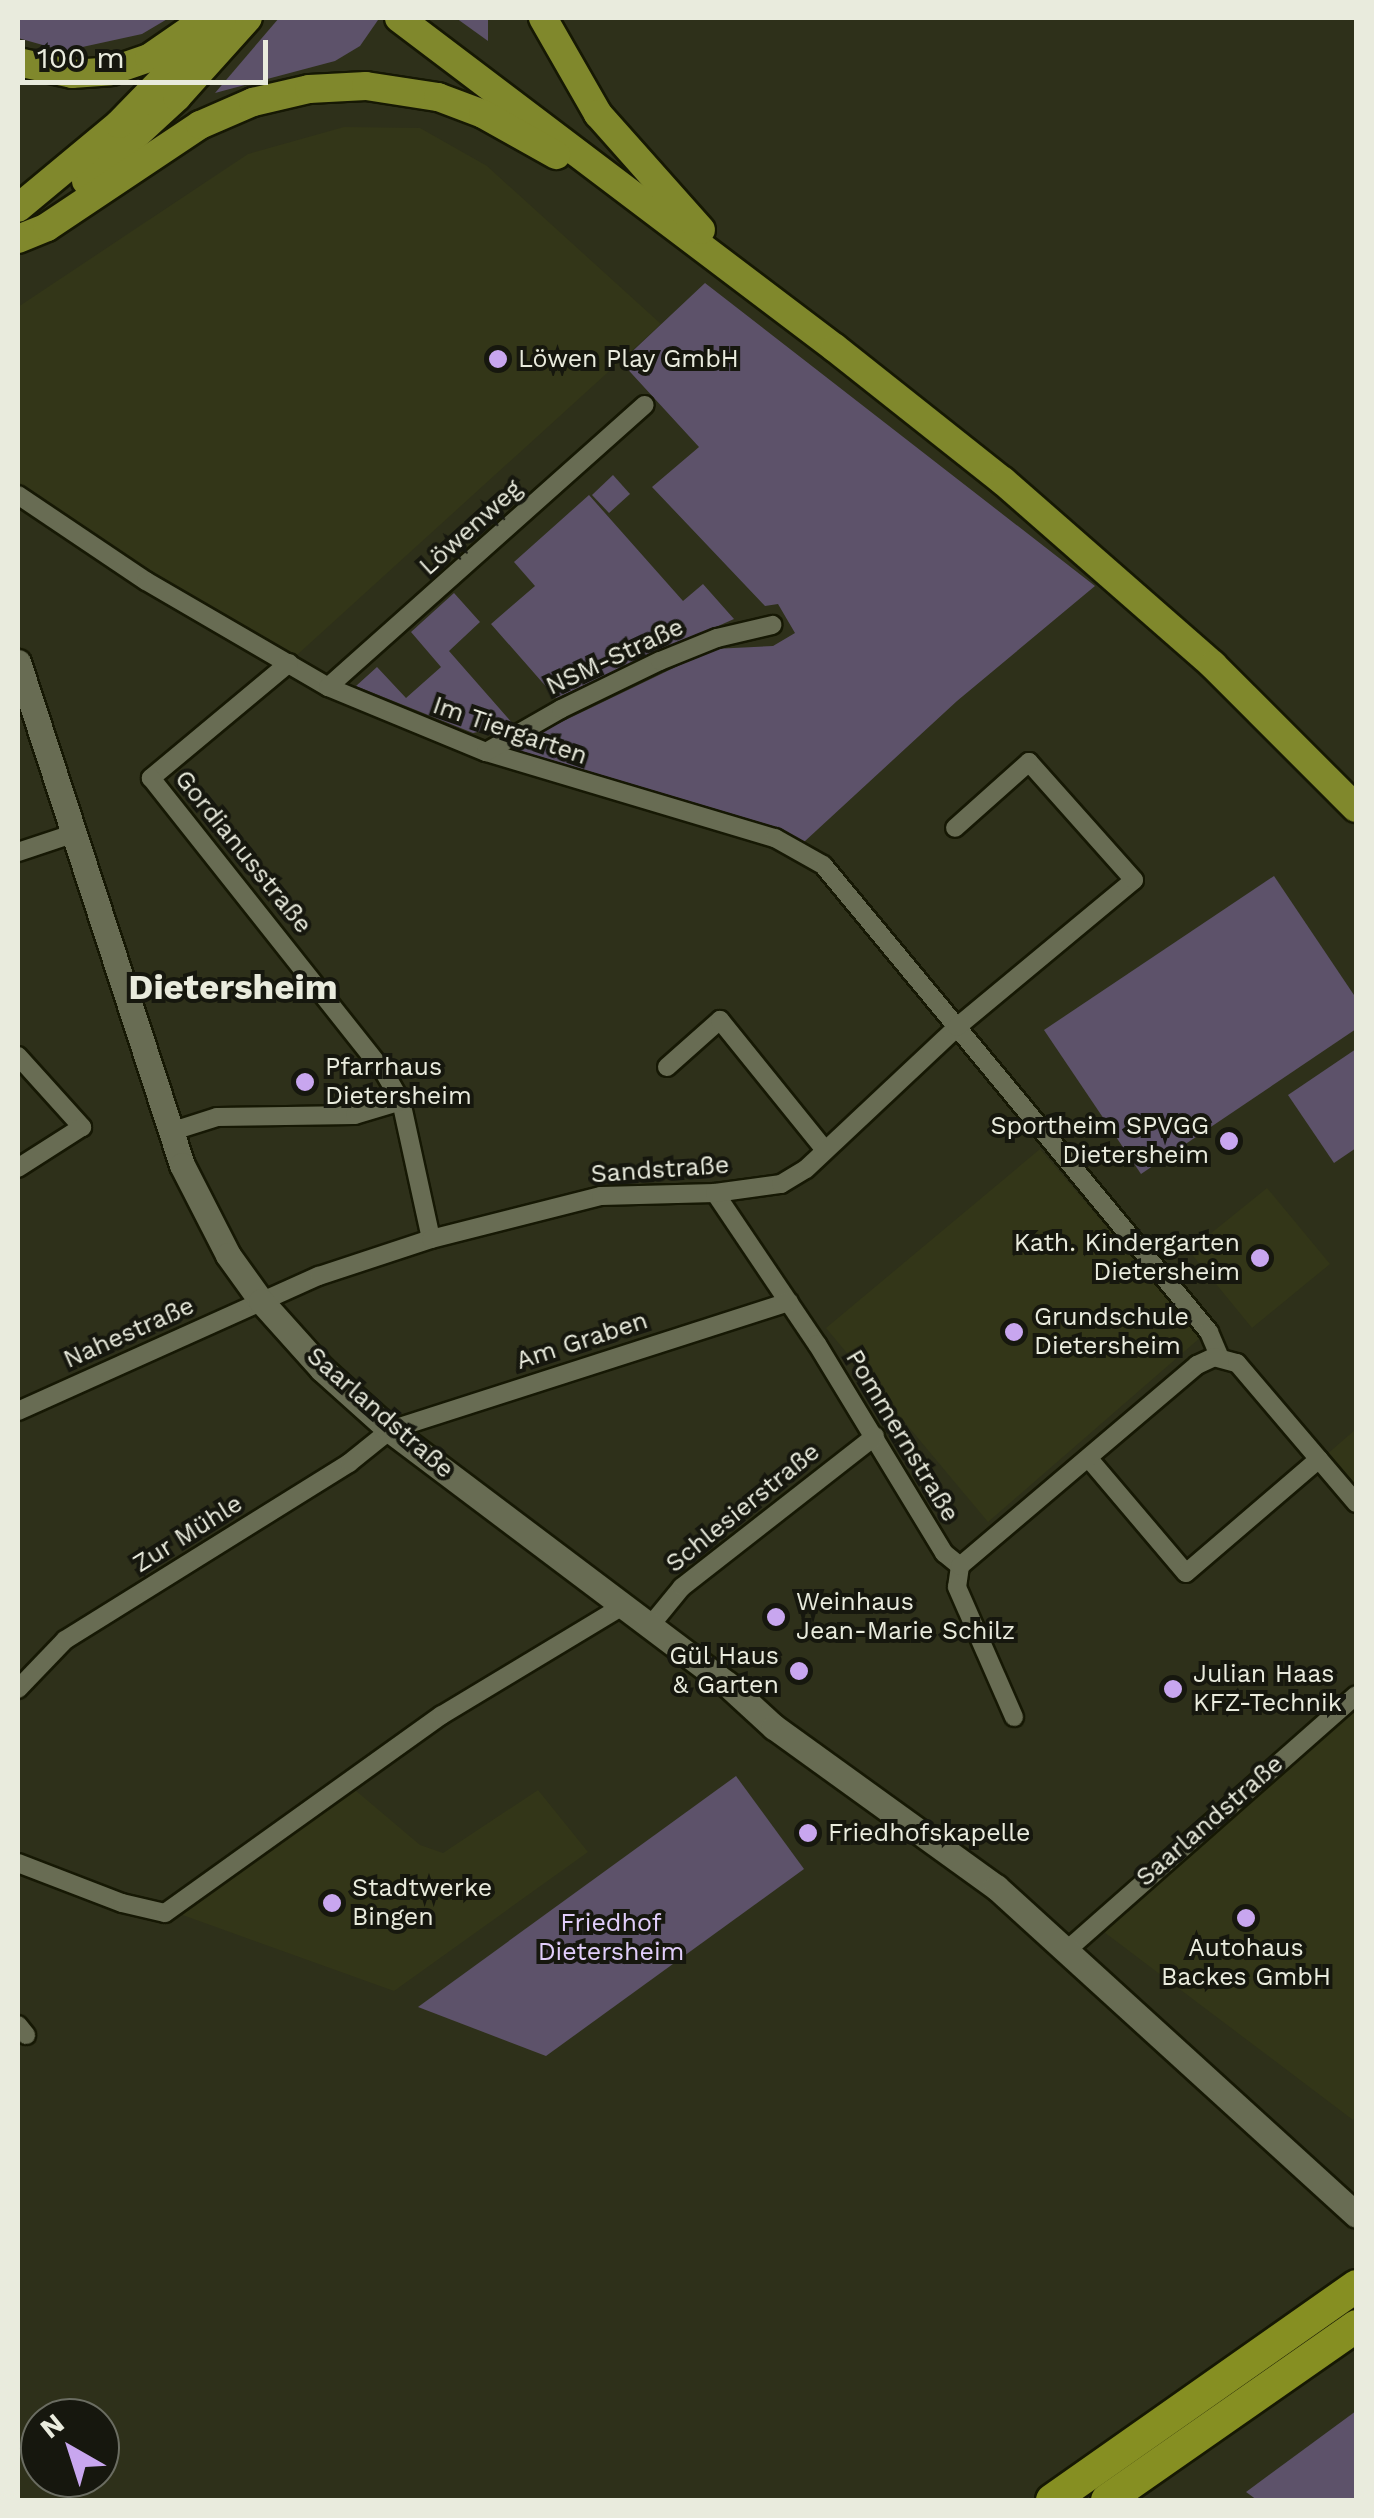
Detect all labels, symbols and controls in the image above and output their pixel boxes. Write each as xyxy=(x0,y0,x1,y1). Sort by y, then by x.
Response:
scale bar xyxy=(25,20,272,82)
text: 100 m xyxy=(37,40,125,75)
place label: Löwen Play GmbH xyxy=(518,344,740,374)
marker: Löwen Play GmbH xyxy=(487,348,509,370)
street label: Löwenweg xyxy=(414,474,528,582)
street label: NSM-Straße xyxy=(541,612,689,702)
street label: Im Tiergarten xyxy=(428,690,592,772)
street label: Gordianusstraße xyxy=(168,764,318,940)
district label: Dietersheim xyxy=(128,966,338,1008)
place label: Pfarrhaus Dietersheim xyxy=(325,1053,472,1112)
marker: Pfarrhaus Dietersheim xyxy=(294,1071,316,1093)
place label: Sportheim SPVGG Dietersheim xyxy=(991,1112,1209,1171)
marker: Sportheim SPVGG Dietersheim xyxy=(1218,1130,1240,1152)
street label: Sandstraße xyxy=(590,1150,730,1190)
place label: Kath. Kindergarten Dietersheim xyxy=(1014,1229,1240,1288)
marker: Kath. Kindergarten Dietersheim xyxy=(1249,1247,1271,1269)
street label: Nahestraße xyxy=(59,1291,199,1375)
place label: Grundschule Dietersheim xyxy=(1034,1303,1189,1362)
street label: Am Graben xyxy=(512,1306,652,1376)
marker: Grundschule Dietersheim xyxy=(1003,1321,1025,1343)
street label: Saarlandstraße xyxy=(300,1341,460,1485)
street label: Pommernstraße xyxy=(839,1345,965,1527)
street label: Schlesierstraße xyxy=(660,1437,826,1579)
street label: Zur Mühle xyxy=(128,1489,248,1579)
place label: Weinhaus Jean-Marie Schilz xyxy=(796,1588,1015,1647)
marker: Weinhaus Jean-Marie Schilz xyxy=(765,1606,787,1628)
place label: Gül Haus & Garten xyxy=(668,1642,779,1701)
marker: Gül Haus & Garten xyxy=(788,1660,810,1682)
place label: Julian Haas KFZ-Technik xyxy=(1193,1660,1342,1719)
marker: Julian Haas KFZ-Technik xyxy=(1162,1678,1184,1700)
street label: Saarlandstraße xyxy=(1130,1749,1290,1893)
place label: Friedhofskapelle xyxy=(828,1818,1030,1848)
marker: Friedhofskapelle xyxy=(797,1822,819,1844)
place label: Stadtwerke Bingen xyxy=(352,1874,492,1933)
marker: Stadtwerke Bingen xyxy=(321,1892,343,1914)
marker: Autohaus Backes GmbH xyxy=(1235,1907,1257,1929)
park label: Friedhof Dietersheim xyxy=(538,1909,684,1968)
place label: Autohaus Backes GmbH xyxy=(1161,1934,1331,1993)
north arrow xyxy=(20,2398,120,2498)
text: N xyxy=(34,2406,71,2445)

